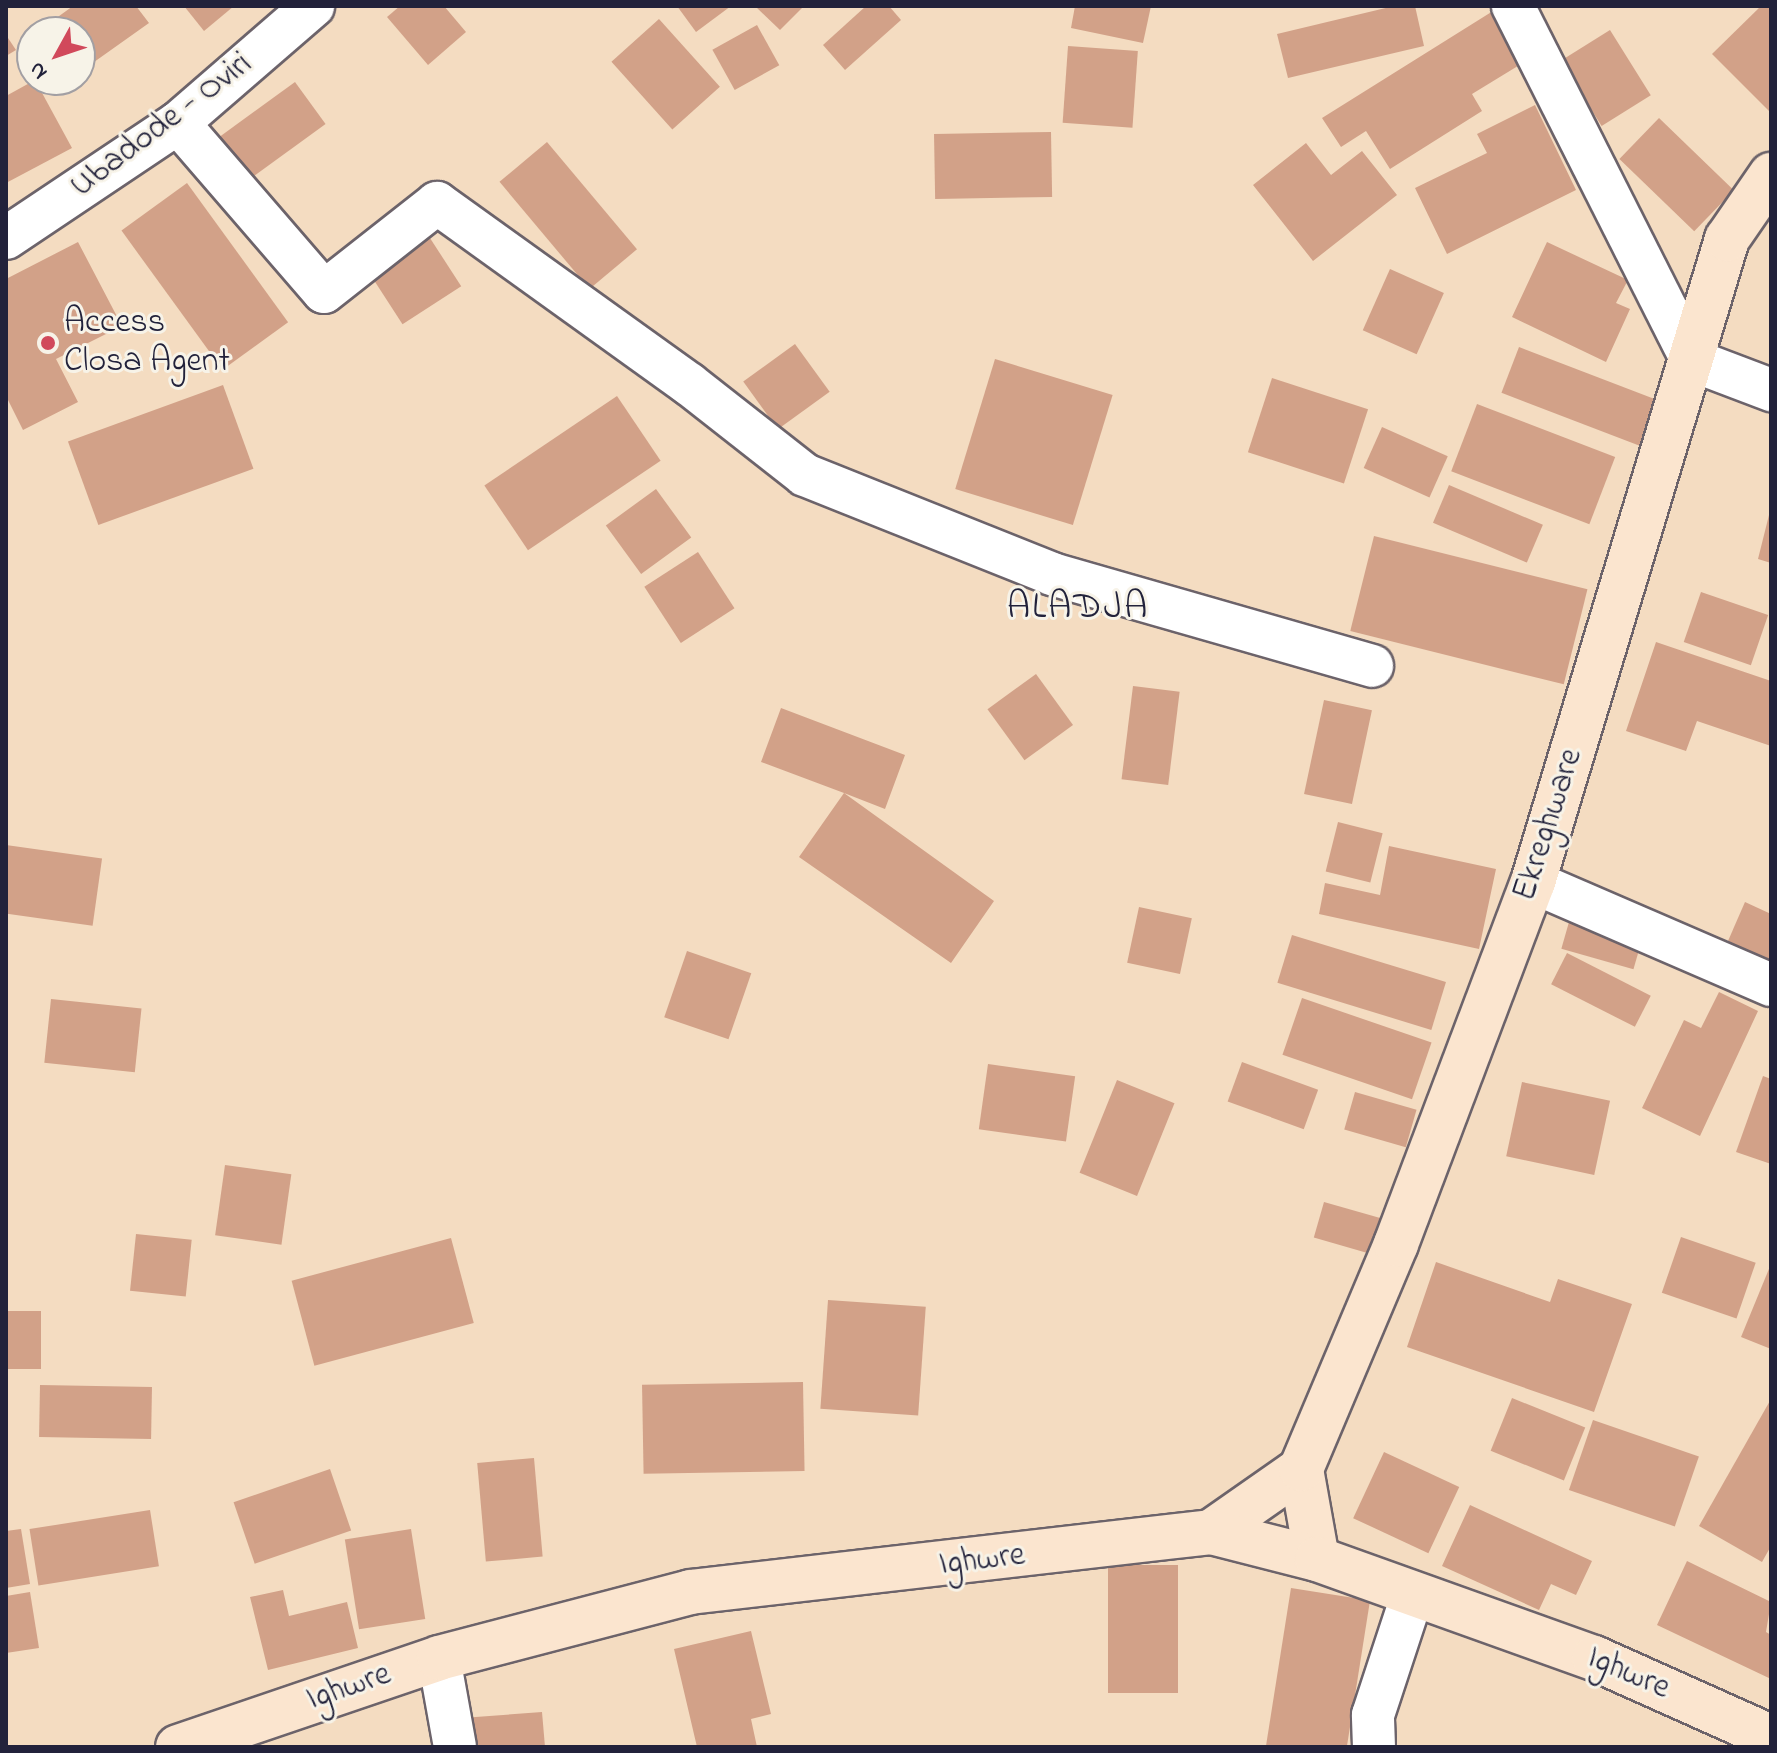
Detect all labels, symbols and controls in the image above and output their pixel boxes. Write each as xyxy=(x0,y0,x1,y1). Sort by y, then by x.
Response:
north arrow xyxy=(16,16,96,96)
street label: Ubadode - Oviri xyxy=(63,44,261,208)
text: N xyxy=(22,54,56,86)
place label: Access Closa Agent xyxy=(64,303,230,382)
marker: Access Closa Agent xyxy=(39,334,57,352)
district label: ALADJA xyxy=(1007,586,1149,632)
street label: Ekreghware xyxy=(1505,744,1593,906)
street label: Ighwre xyxy=(937,1536,1027,1586)
street label: Ighwre xyxy=(1580,1638,1676,1710)
street label: Ighwre xyxy=(302,1655,396,1721)

